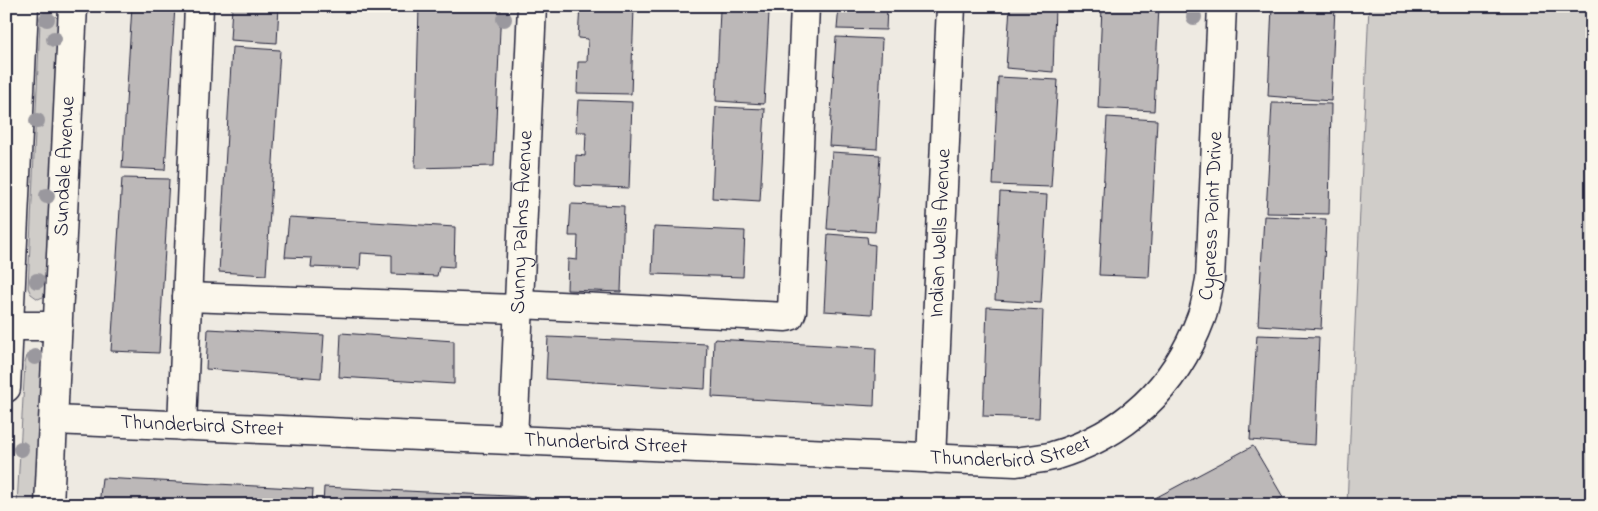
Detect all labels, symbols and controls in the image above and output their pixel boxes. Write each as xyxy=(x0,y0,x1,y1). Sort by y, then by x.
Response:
street label: Sundale Avenue xyxy=(47,95,84,237)
street label: Sunny Palms Avenue xyxy=(504,129,542,315)
street label: Cypress Point Drive xyxy=(1191,130,1232,303)
street label: Indian Wells Avenue xyxy=(922,147,960,319)
street label: Thunderbird Street xyxy=(120,408,284,445)
street label: Thunderbird Street xyxy=(523,426,688,463)
street label: Thunderbird Street xyxy=(929,428,1096,477)

